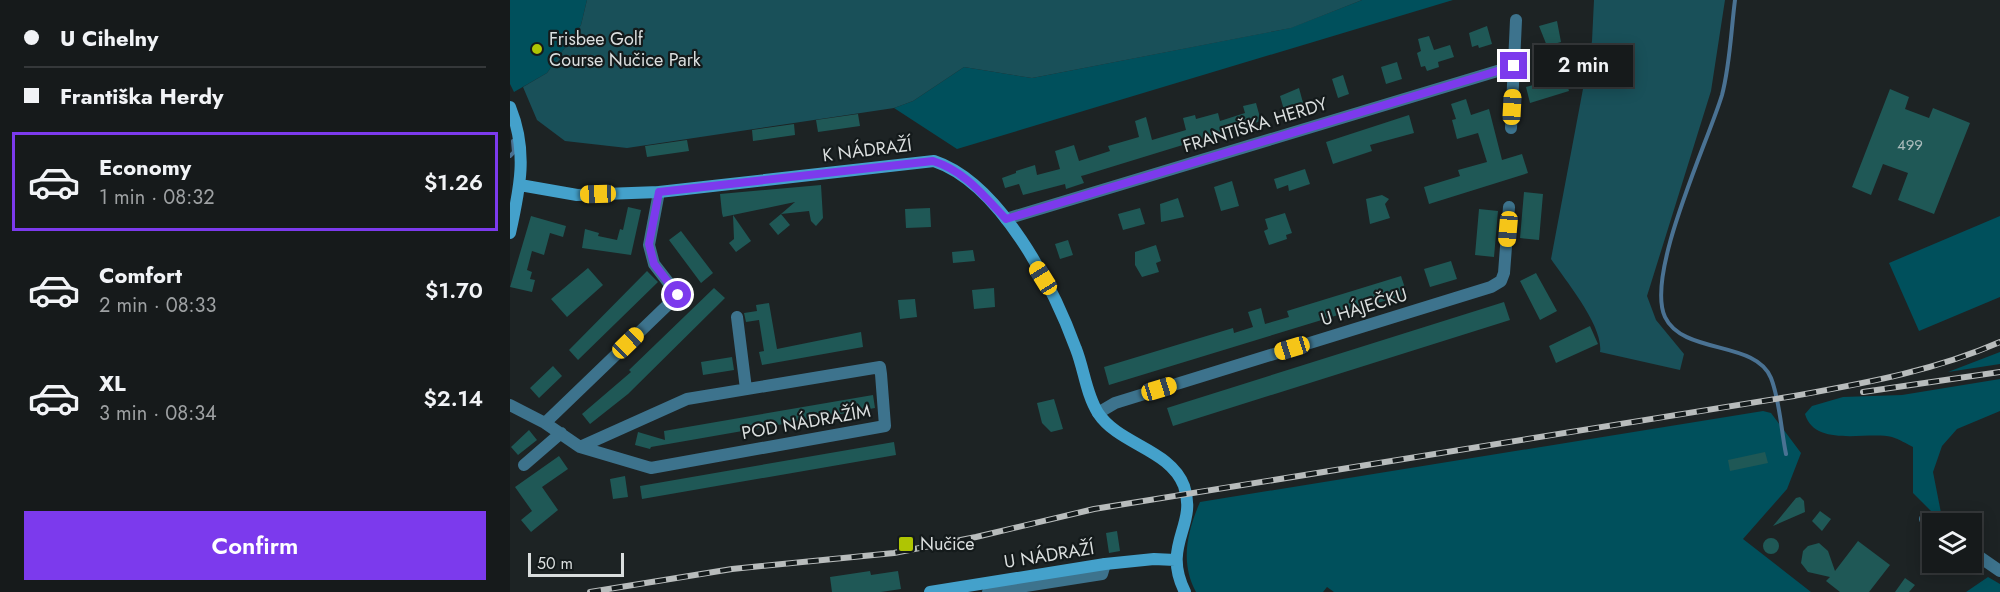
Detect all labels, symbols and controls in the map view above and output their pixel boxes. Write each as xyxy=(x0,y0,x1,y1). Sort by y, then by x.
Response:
text: U Cihelny xyxy=(60,22,159,54)
place label: Frisbee Golf Course Nučice Park xyxy=(549,26,701,73)
marker: Frisbee Golf Course Nučice Park xyxy=(530,42,544,56)
callout: 2 min xyxy=(1535,45,1634,87)
text: 2 min xyxy=(1558,51,1609,80)
route end xyxy=(1500,52,1527,79)
text: Františka Herdy xyxy=(60,80,224,112)
car xyxy=(1502,89,1522,125)
street label: FRANTIŠKA HERDY xyxy=(1180,90,1331,159)
street label: K NÁDRAŽÍ xyxy=(821,132,914,168)
house number: 499 xyxy=(1897,134,1923,156)
text: Economy xyxy=(99,151,191,183)
icon: car xyxy=(27,155,81,209)
text: $1.26 xyxy=(424,166,483,198)
text: 1 min · 08:32 xyxy=(99,183,215,212)
car xyxy=(580,184,616,204)
car xyxy=(1497,210,1519,248)
car xyxy=(1026,258,1060,298)
text: Comfort xyxy=(99,259,182,291)
icon: car xyxy=(27,263,81,317)
text: $1.70 xyxy=(425,274,483,306)
route start xyxy=(664,281,691,308)
street label: U HÁJEČKU xyxy=(1317,281,1411,333)
text: 2 min · 08:33 xyxy=(99,291,216,320)
car xyxy=(609,324,647,362)
car xyxy=(1272,334,1312,362)
text: XL xyxy=(99,367,126,399)
icon: car xyxy=(27,371,81,425)
car xyxy=(1139,375,1179,403)
text: $2.14 xyxy=(423,382,483,414)
street label: POD NÁDRAŽÍM xyxy=(739,398,873,446)
text: 3 min · 08:34 xyxy=(99,399,217,428)
button: Confirm xyxy=(24,511,486,580)
map controls xyxy=(1922,513,1982,573)
button: layers xyxy=(1922,513,1982,573)
place label: Nučice xyxy=(920,531,975,557)
marker: Nučice xyxy=(897,535,915,553)
street label: U NÁDRAŽÍ xyxy=(1002,535,1097,575)
scale bar xyxy=(528,550,624,578)
text: 50 m xyxy=(537,552,573,575)

